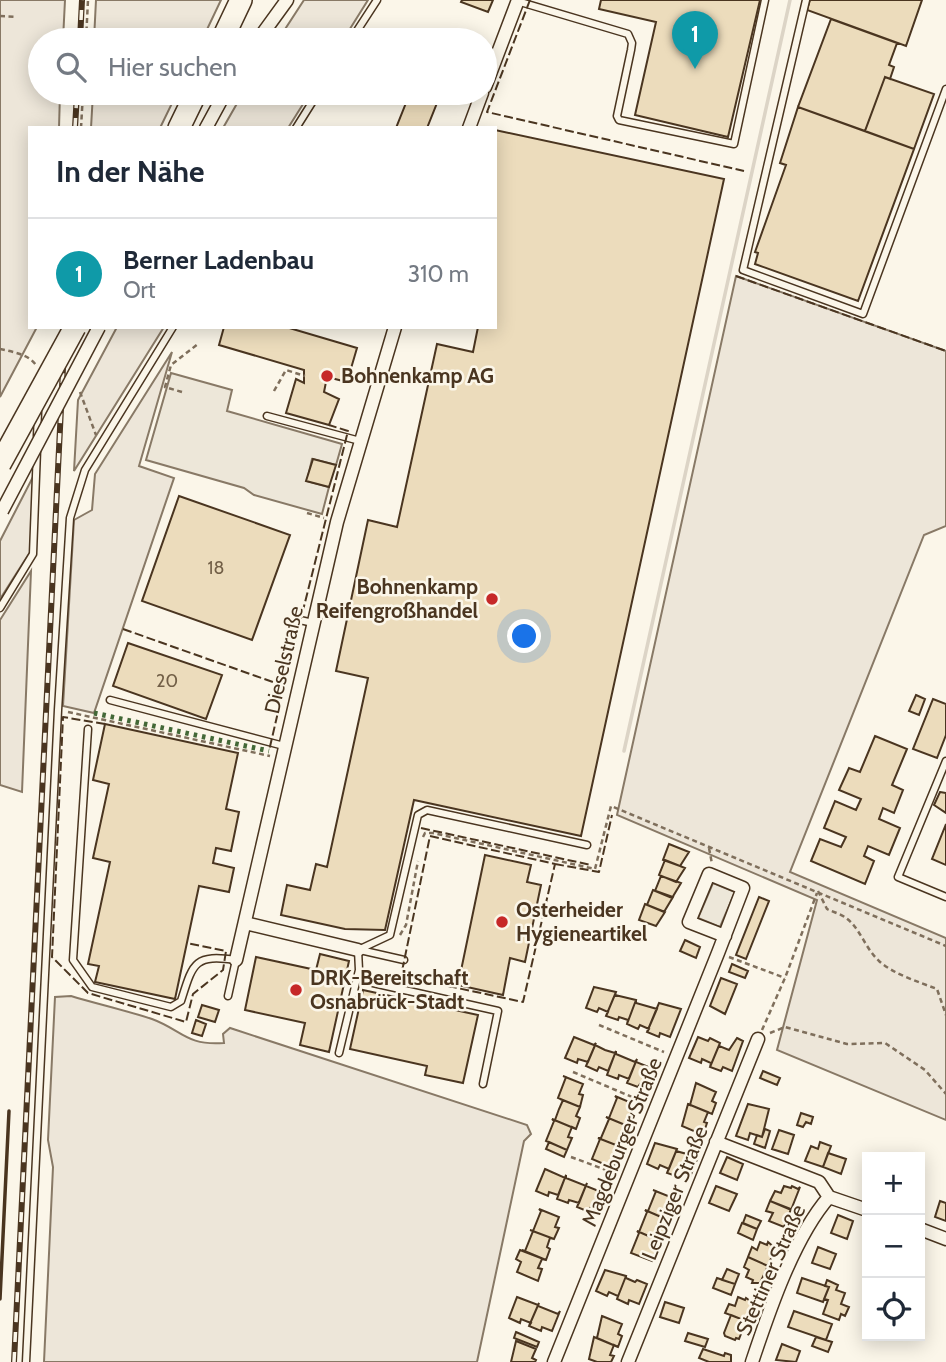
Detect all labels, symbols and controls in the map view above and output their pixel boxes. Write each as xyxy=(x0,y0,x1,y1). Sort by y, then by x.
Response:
pin: 1 xyxy=(672,11,718,69)
search box xyxy=(28,28,497,105)
icon: search xyxy=(52,48,90,86)
text: Hier suchen xyxy=(108,51,237,83)
text: In der Nähe xyxy=(56,153,205,190)
text: Berner Ladenbau xyxy=(123,244,314,276)
text: 1 xyxy=(75,260,83,288)
text: 310 m xyxy=(408,260,469,288)
text: Ort xyxy=(123,276,156,304)
place label: Bohnenkamp AG xyxy=(341,363,494,388)
marker: Bohnenkamp AG xyxy=(319,368,335,384)
house number: 18 xyxy=(208,557,224,579)
place label: Bohnenkamp Reifengroßhandel xyxy=(316,574,478,623)
marker: Bohnenkamp Reifengroßhandel xyxy=(484,591,500,607)
street label: Dieselstraße xyxy=(259,603,308,716)
your location xyxy=(507,619,541,653)
house number: 20 xyxy=(156,670,178,692)
place label: Osterheider Hygieneartikel xyxy=(516,897,648,946)
marker: Osterheider Hygieneartikel xyxy=(494,914,510,930)
place label: DRK-Bereitschaft Osnabrück-Stadt xyxy=(310,965,468,1014)
marker: DRK-Bereitschaft Osnabrück-Stadt xyxy=(288,982,304,998)
street label: Magdeburger Straße xyxy=(576,1053,667,1230)
street label: Leipziger Straße xyxy=(636,1122,713,1263)
map controls xyxy=(862,1152,925,1341)
button: + xyxy=(862,1152,925,1215)
street label: Stettiner Straße xyxy=(731,1200,811,1339)
button: − xyxy=(862,1215,925,1278)
button: locate xyxy=(862,1278,925,1341)

